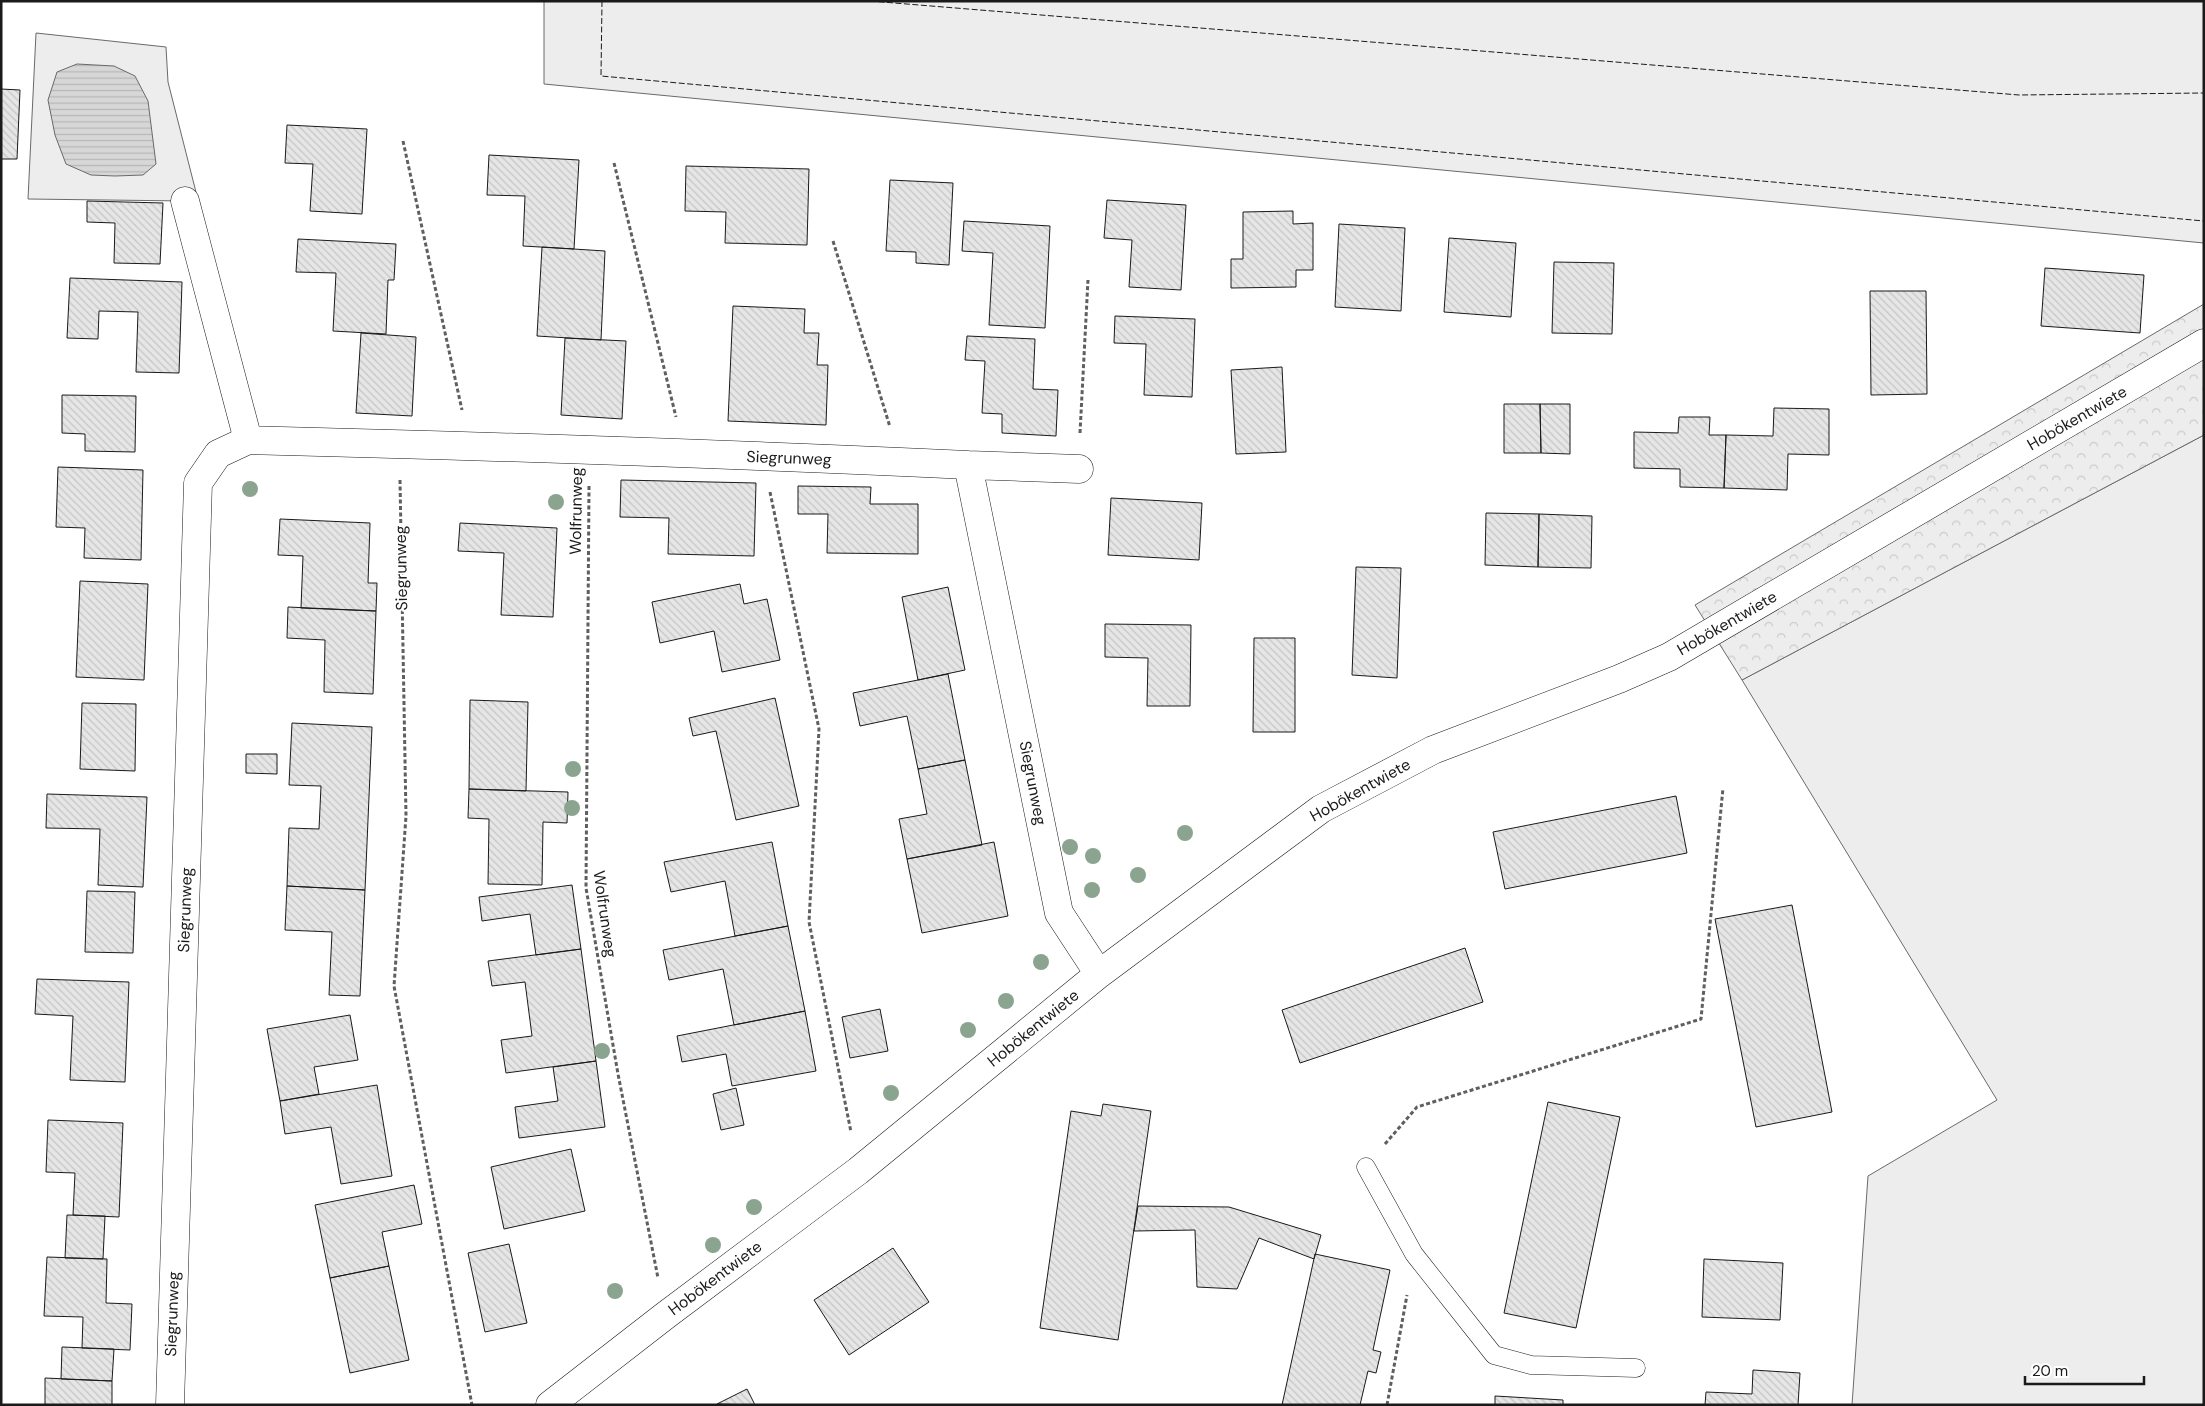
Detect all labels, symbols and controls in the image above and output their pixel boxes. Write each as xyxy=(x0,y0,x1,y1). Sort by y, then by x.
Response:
street label: Hobökentwiete xyxy=(2023,381,2131,455)
street label: Siegrunweg xyxy=(746,446,832,470)
street label: Wolfrunweg xyxy=(565,467,587,555)
street label: Siegrunweg xyxy=(390,525,412,611)
street label: Hobökentwiete xyxy=(1673,586,1781,660)
street label: Siegrunweg xyxy=(1015,739,1051,827)
street label: Hobökentwiete xyxy=(1306,754,1414,826)
street label: Siegrunweg xyxy=(173,867,197,953)
street label: Wolfrunweg xyxy=(589,869,621,959)
street label: Hobökentwiete xyxy=(983,985,1083,1071)
street label: Hobökentwiete xyxy=(664,1236,766,1320)
street label: Siegrunweg xyxy=(160,1271,184,1357)
scale bar xyxy=(2025,1354,2144,1386)
text: 20 m xyxy=(2032,1361,2068,1381)

